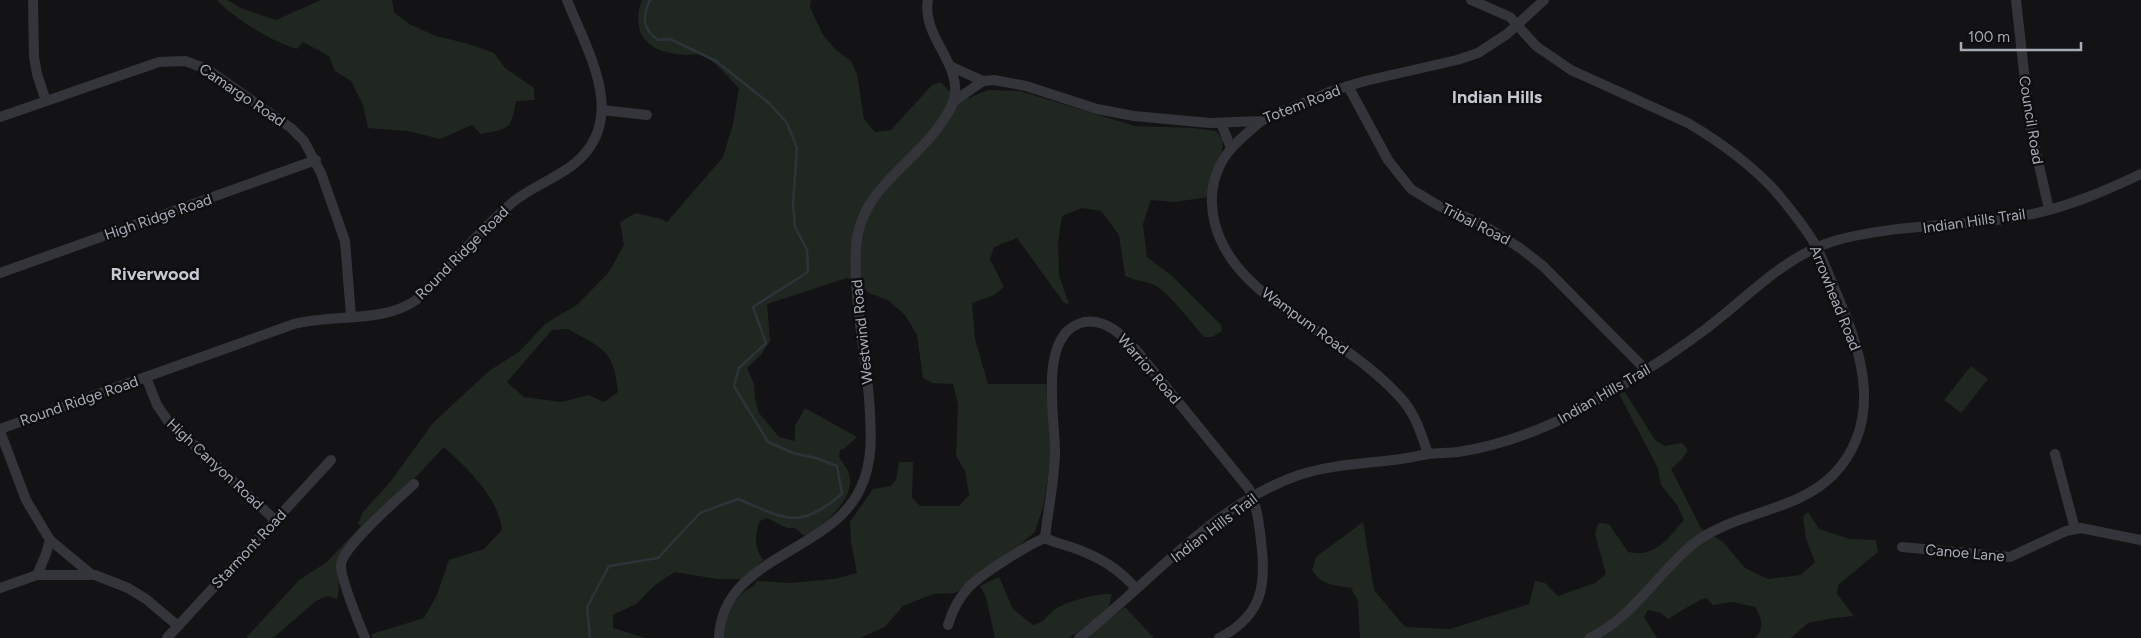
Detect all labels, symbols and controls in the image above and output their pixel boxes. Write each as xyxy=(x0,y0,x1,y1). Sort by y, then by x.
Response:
scale bar xyxy=(1961,20,2081,52)
text: 100 m xyxy=(1968,28,2010,46)
street label: Camargo Road xyxy=(196,60,288,130)
street label: Council Road xyxy=(2015,74,2047,166)
street label: Totem Road xyxy=(1261,81,1343,127)
district label: Indian Hills xyxy=(1452,86,1543,108)
street label: High Ridge Road xyxy=(102,190,214,244)
street label: Tribal Road xyxy=(1439,199,1513,249)
street label: Round Ridge Road xyxy=(412,203,512,303)
street label: Indian Hills Trail xyxy=(1921,205,2027,237)
street label: Arrowhead Road xyxy=(1806,243,1864,353)
district label: Riverwood xyxy=(110,263,200,285)
street label: Westwind Road xyxy=(848,279,876,385)
street label: Wampum Road xyxy=(1258,284,1352,358)
street label: Warrior Road xyxy=(1114,330,1184,408)
street label: Indian Hills Trail xyxy=(1555,360,1653,428)
street label: Round Ridge Road xyxy=(17,372,141,430)
street label: High Canyon Road xyxy=(163,415,267,513)
street label: Indian Hills Trail xyxy=(1167,490,1261,566)
street label: Starmont Road xyxy=(208,506,290,592)
street label: Canoe Lane xyxy=(1925,541,2005,565)

